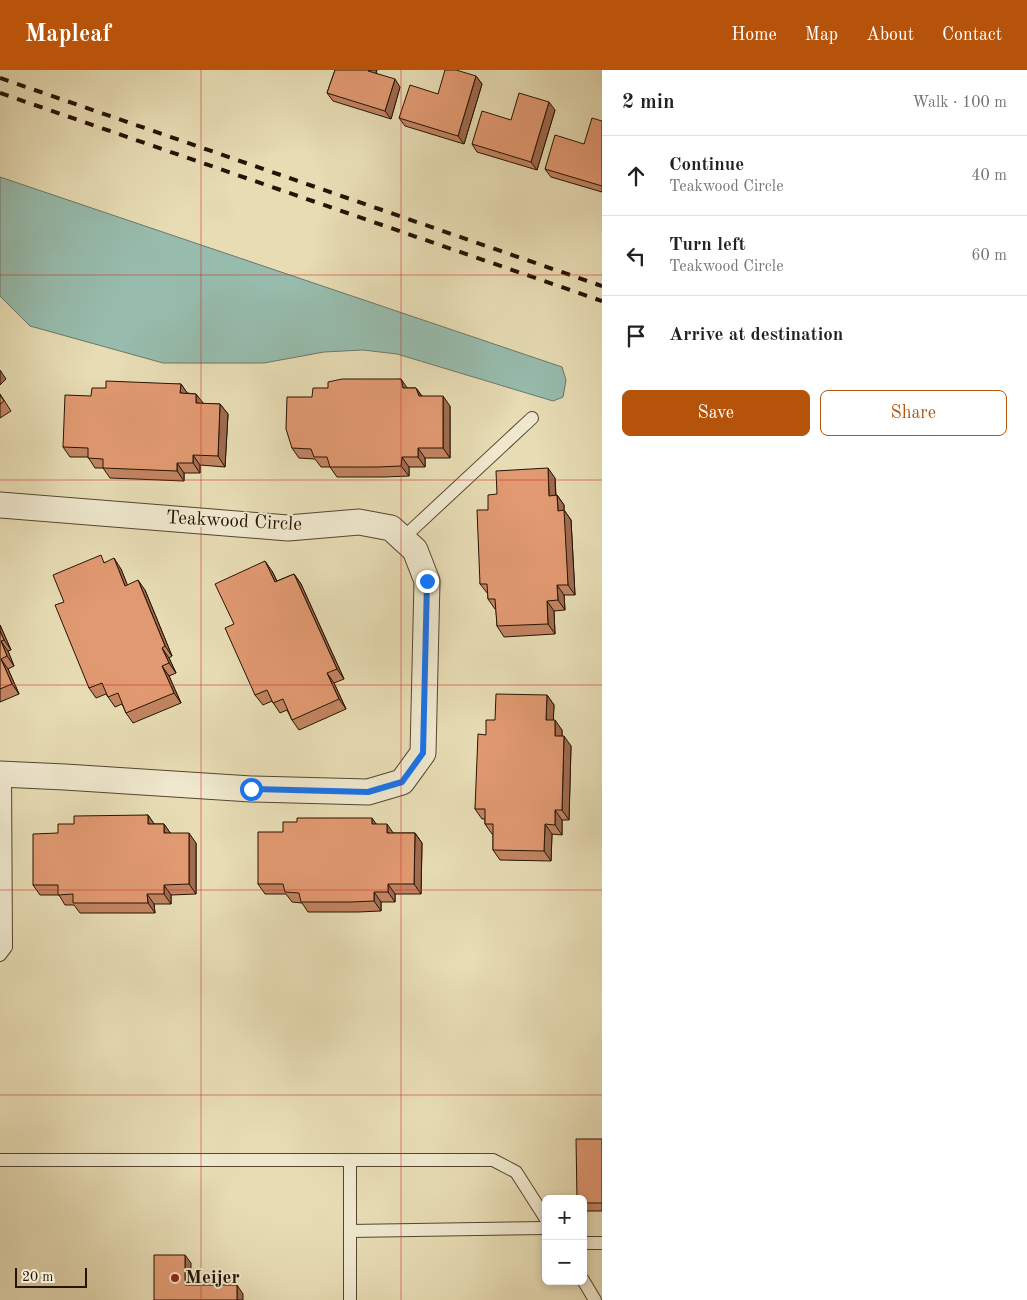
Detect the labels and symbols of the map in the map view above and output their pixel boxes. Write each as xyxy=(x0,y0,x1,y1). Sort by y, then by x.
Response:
street label: Teakwood Circle xyxy=(166,509,302,535)
route end xyxy=(416,570,439,593)
route start xyxy=(240,778,263,801)
scale bar xyxy=(15,1265,88,1288)
place label: Meijer xyxy=(185,1269,240,1288)
marker: Meijer xyxy=(169,1272,181,1284)

